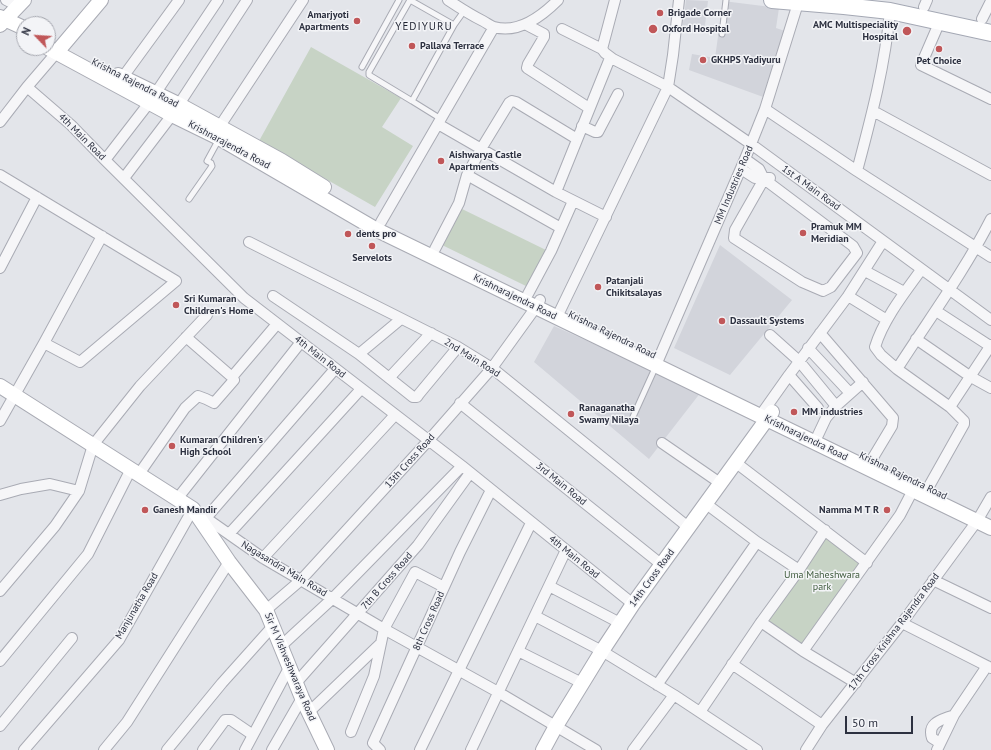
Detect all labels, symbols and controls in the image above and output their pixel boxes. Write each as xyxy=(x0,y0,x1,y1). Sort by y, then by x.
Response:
place label: Brigade Corner xyxy=(668,7,732,19)
marker: Brigade Corner xyxy=(655,8,665,18)
place label: Amarjyoti Apartments xyxy=(299,9,349,32)
north arrow xyxy=(16,16,56,56)
marker: Amarjyoti Apartments xyxy=(352,16,362,26)
place label: AMC Multispeciality Hospital xyxy=(813,19,898,42)
district label: YEDIYURU xyxy=(395,20,453,34)
marker: Oxford Hospital xyxy=(647,23,659,35)
place label: Oxford Hospital xyxy=(662,23,729,35)
text: N xyxy=(18,25,34,38)
marker: AMC Multispeciality Hospital xyxy=(901,25,913,37)
place label: Pallava Terrace xyxy=(420,40,484,52)
marker: Pallava Terrace xyxy=(407,41,417,51)
marker: Pet Choice xyxy=(934,44,944,54)
place label: GKHPS Yadiyuru xyxy=(711,54,781,66)
marker: GKHPS Yadiyuru xyxy=(698,55,708,65)
place label: Pet Choice xyxy=(917,55,961,67)
street label: Krishna Rajendra Road xyxy=(89,56,181,110)
street label: 4th Main Road xyxy=(56,111,108,163)
street label: Krishnarajendra Road xyxy=(186,118,272,172)
street label: MM Industries Road xyxy=(712,144,756,226)
place label: Aishwarya Castle Apartments xyxy=(449,149,522,172)
marker: Aishwarya Castle Apartments xyxy=(436,156,446,166)
street label: 1st A Main Road xyxy=(780,163,842,213)
place label: Pramuk MM Meridian xyxy=(811,221,862,244)
place label: dents pro xyxy=(356,228,396,240)
marker: Pramuk MM Meridian xyxy=(798,228,808,238)
marker: dents pro xyxy=(343,229,353,239)
marker: Servelots xyxy=(367,241,377,251)
place label: Servelots xyxy=(352,252,392,264)
street label: Krishnarajendra Road xyxy=(471,272,559,322)
place label: Patanjali Chikitsalayas xyxy=(606,275,662,298)
marker: Patanjali Chikitsalayas xyxy=(593,282,603,292)
place label: Sri Kumaran Children's Home xyxy=(184,293,254,316)
marker: Sri Kumaran Children's Home xyxy=(171,300,181,310)
street label: Krishna Rajendra Road xyxy=(566,309,658,361)
place label: Dassault Systems xyxy=(730,315,804,327)
marker: Dassault Systems xyxy=(717,316,727,326)
street label: 4th Main Road xyxy=(292,333,348,381)
street label: 2nd Main Road xyxy=(442,336,502,380)
place label: Ranaganatha Swamy Nilaya xyxy=(579,402,639,426)
place label: MM industries xyxy=(802,406,863,418)
marker: MM industries xyxy=(789,407,799,417)
marker: Ranaganatha Swamy Nilaya xyxy=(566,409,576,419)
street label: Krishnarajendra Road xyxy=(762,413,850,463)
street label: 13th Cross Road xyxy=(382,431,438,491)
place label: Kumaran Children's High School xyxy=(180,434,263,458)
marker: Kumaran Children's High School xyxy=(167,441,177,451)
street label: Krishna Rajendra Road xyxy=(857,450,949,502)
street label: 3rd Main Road xyxy=(533,460,589,508)
place label: Ganesh Mandir xyxy=(153,504,217,516)
place label: Namma M T R xyxy=(819,504,879,516)
marker: Ganesh Mandir xyxy=(140,505,150,515)
marker: Namma M T R xyxy=(882,505,892,515)
street label: 4th Main Road xyxy=(546,533,602,581)
street label: Nagasandra Main Road xyxy=(239,539,329,599)
street label: 14th Cross Road xyxy=(627,547,677,609)
street label: 7th B Cross Road xyxy=(359,550,415,612)
park label: Uma Maheshwara park xyxy=(784,569,860,592)
street label: Manjunatha Road xyxy=(113,571,161,641)
street label: 17th Cross Krishna Rajendra Road xyxy=(846,571,942,693)
street label: 8th Cross Road xyxy=(411,590,447,652)
street label: Sir M Vishveshwaraya Road xyxy=(262,611,318,723)
scale bar xyxy=(847,708,915,734)
text: 50 m xyxy=(852,715,878,730)

